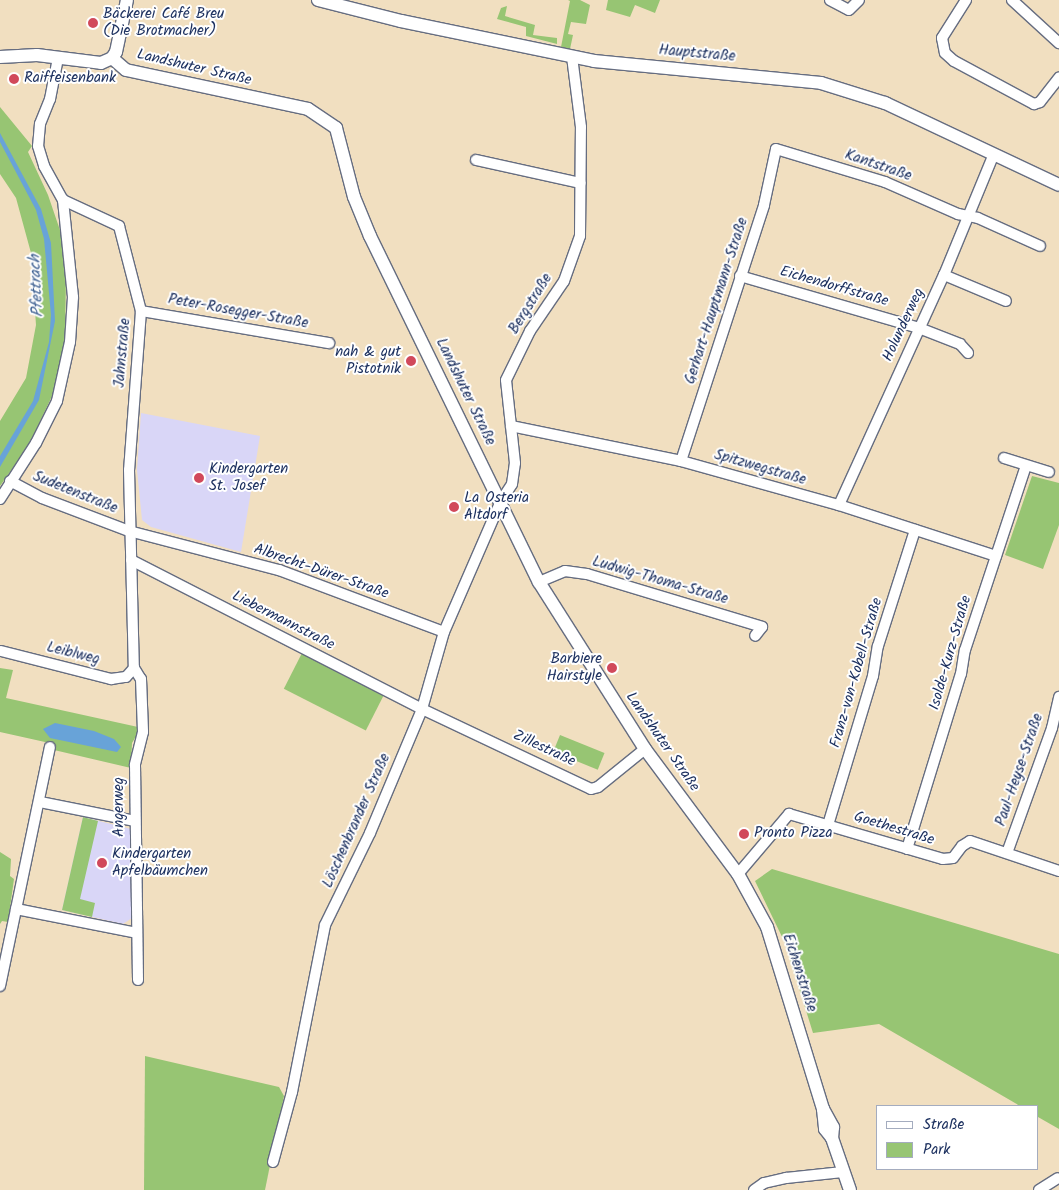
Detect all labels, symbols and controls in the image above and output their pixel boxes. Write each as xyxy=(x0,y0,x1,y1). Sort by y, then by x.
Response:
place label: Bäckerei Café Breu (Die Brotmacher) xyxy=(103,5,224,40)
marker: Bäckerei Café Breu (Die Brotmacher) xyxy=(87,17,99,29)
street label: Hauptstraße xyxy=(658,42,736,66)
street label: Landshuter Straße xyxy=(135,46,253,90)
place label: Raiffeisenbank xyxy=(24,70,116,88)
marker: Raiffeisenbank xyxy=(8,73,20,85)
street label: Kantstraße xyxy=(842,146,914,186)
street label: Gerhart-Hauptmann-Straße xyxy=(682,215,752,387)
water label: Pfettrach xyxy=(26,254,48,318)
street label: Eichendorffstraße xyxy=(778,263,890,311)
street label: Bergstraße xyxy=(505,270,557,338)
street label: Holunderweg xyxy=(879,285,929,365)
street label: Peter-Rosegger-Straße xyxy=(166,291,310,333)
street label: Jahnstraße xyxy=(111,317,135,389)
street label: Landshuter Straße xyxy=(431,335,499,449)
place label: nah & gut Pistotnik xyxy=(335,343,401,378)
marker: nah & gut Pistotnik xyxy=(405,355,417,367)
street label: Spitzwegstraße xyxy=(712,446,808,490)
place label: Kindergarten St. Josef xyxy=(209,460,288,495)
street label: Sudetenstraße xyxy=(30,468,120,518)
marker: Kindergarten St. Josef xyxy=(193,472,205,484)
place label: La Osteria Altdorf xyxy=(464,489,529,524)
marker: La Osteria Altdorf xyxy=(448,501,460,513)
street label: Albrecht-Dürer-Straße xyxy=(251,540,391,604)
street label: Ludwig-Thoma-Straße xyxy=(590,553,730,609)
street label: Liebermannstraße xyxy=(229,587,337,655)
street label: Isolde-Kurz-Straße xyxy=(926,594,976,712)
street label: Franz-von-Kobell-Straße xyxy=(827,596,887,750)
street label: Leiblweg xyxy=(45,639,101,669)
place label: Barbiere Hairstyle xyxy=(547,650,602,685)
marker: Barbiere Hairstyle xyxy=(606,662,618,674)
street label: Landshuter Straße xyxy=(621,689,703,795)
street label: Paul-Heyse-Straße xyxy=(992,711,1048,829)
street label: Zillestraße xyxy=(510,727,578,771)
street label: Löschenbrander Straße xyxy=(319,751,395,891)
street label: Angerweg xyxy=(111,777,129,837)
street label: Goethestraße xyxy=(852,808,936,850)
place label: Pronto Pizza xyxy=(754,825,832,843)
marker: Pronto Pizza xyxy=(738,828,750,840)
place label: Kindergarten Apfelbäumchen xyxy=(112,845,208,880)
marker: Kindergarten Apfelbäumchen xyxy=(96,857,108,869)
street label: Eichenstraße xyxy=(778,931,820,1015)
legend xyxy=(876,1105,1039,1170)
text: Straße xyxy=(923,1113,964,1137)
text: Park xyxy=(923,1138,950,1162)

